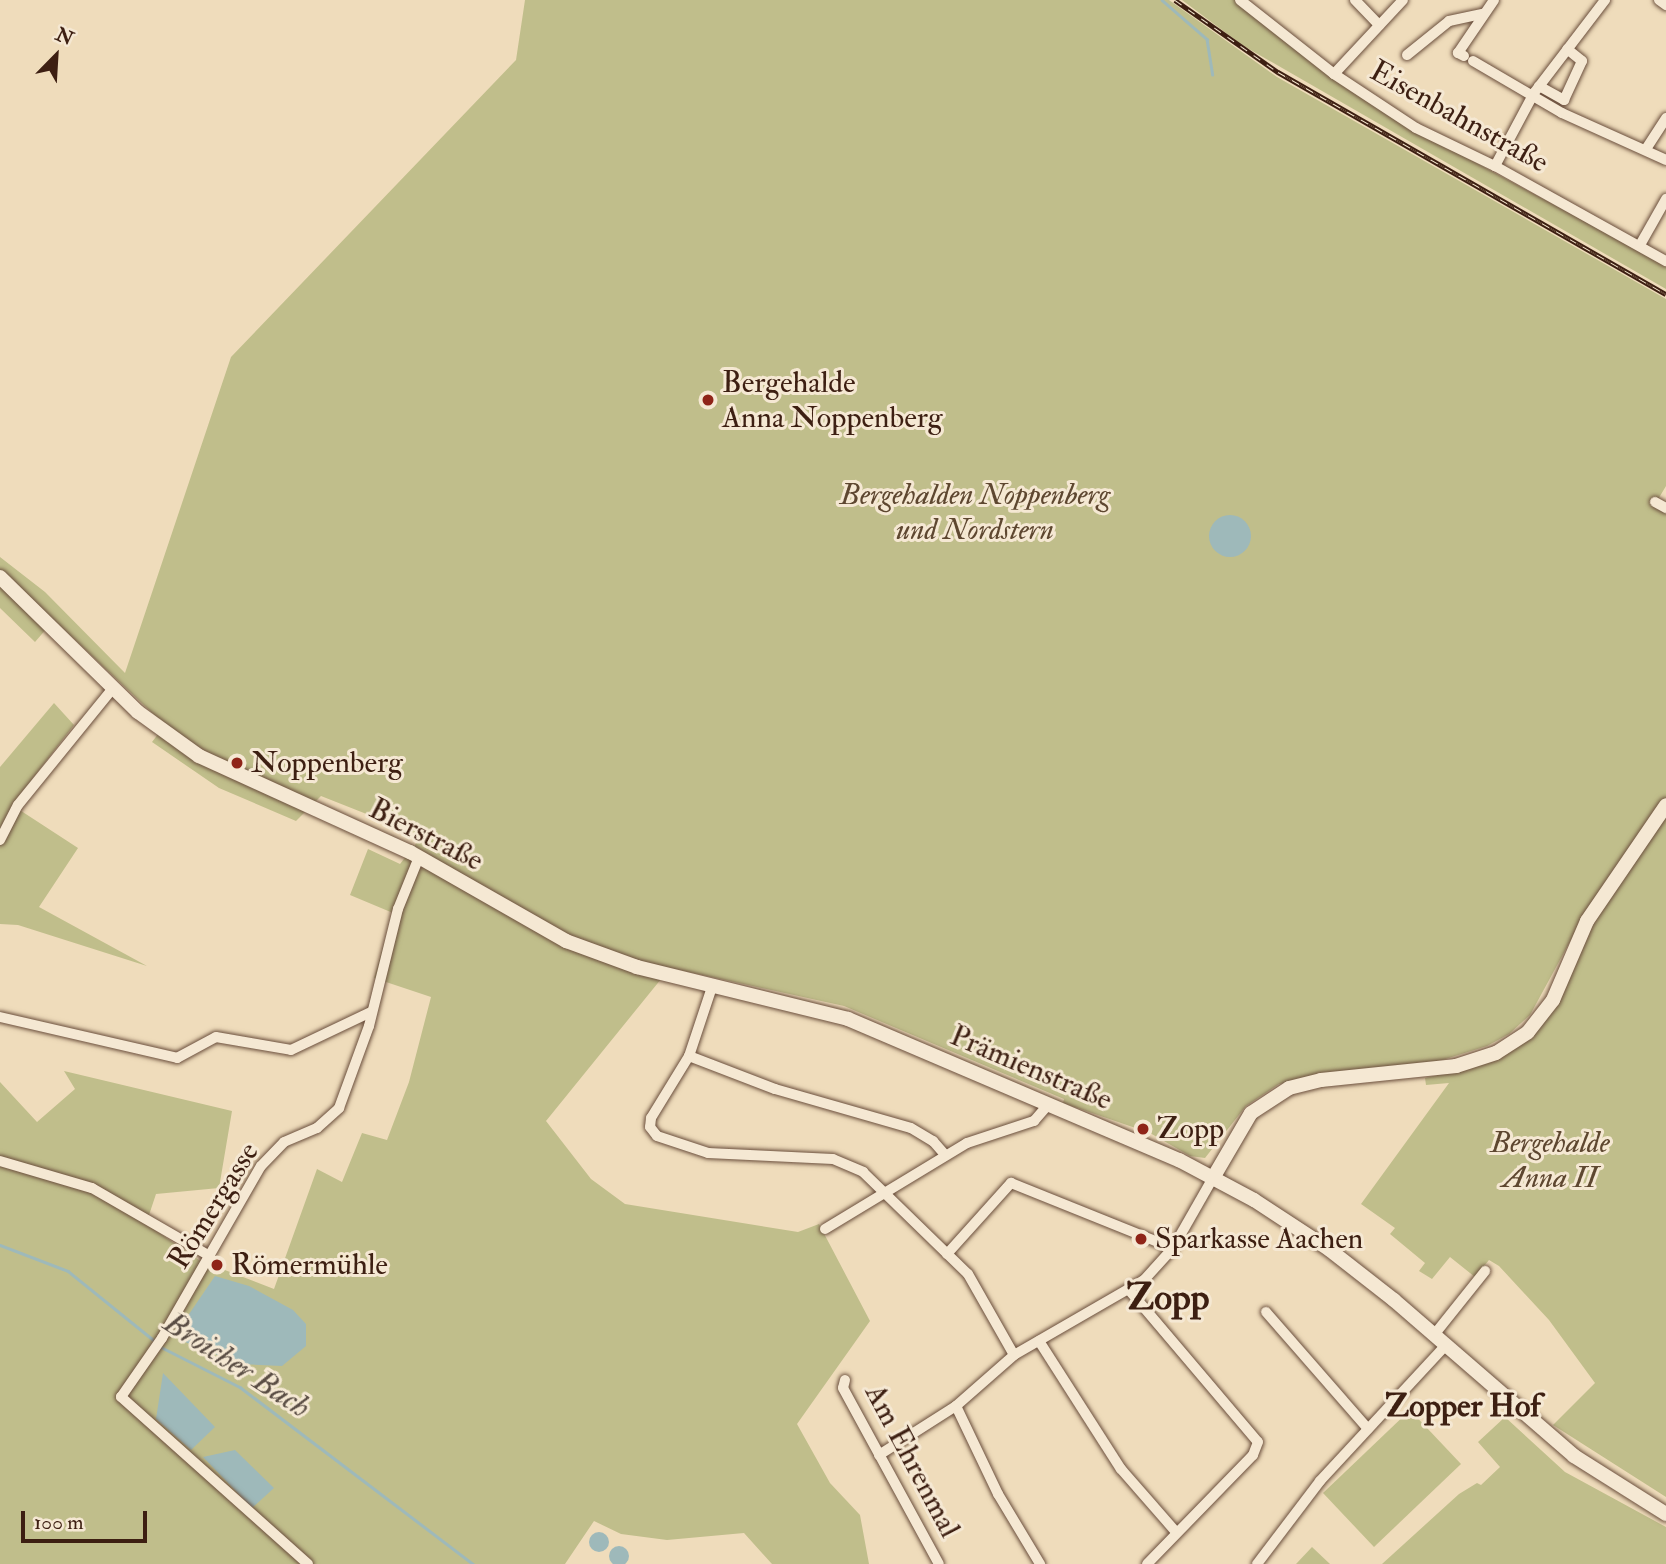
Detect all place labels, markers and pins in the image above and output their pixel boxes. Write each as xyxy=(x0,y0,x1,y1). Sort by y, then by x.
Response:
place label: Bergehalde Anna Noppenberg xyxy=(722,365,943,436)
marker: Bergehalde Anna Noppenberg xyxy=(700,392,716,408)
place label: Noppenberg xyxy=(251,745,403,781)
marker: Noppenberg xyxy=(229,755,245,771)
place label: Zopp xyxy=(1157,1111,1224,1147)
marker: Zopp xyxy=(1135,1121,1151,1137)
place label: Sparkasse Aachen xyxy=(1155,1221,1363,1257)
marker: Sparkasse Aachen xyxy=(1133,1231,1149,1247)
place label: Römermühle xyxy=(231,1247,388,1283)
marker: Römermühle xyxy=(209,1257,225,1273)

